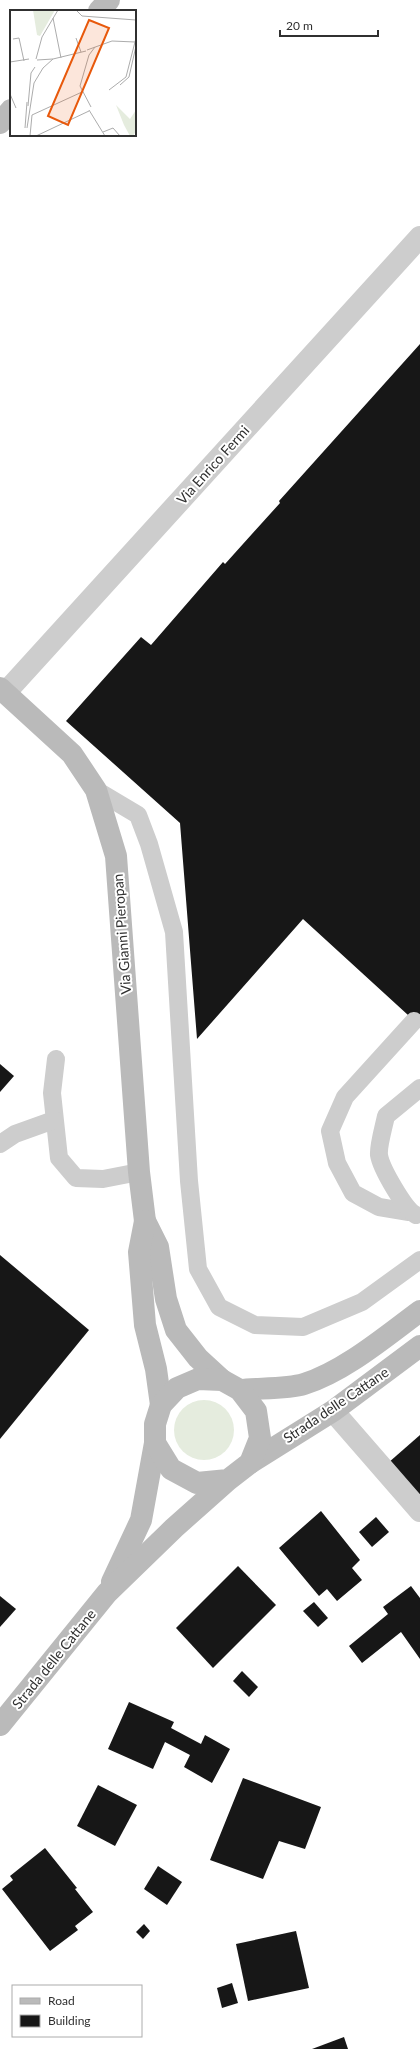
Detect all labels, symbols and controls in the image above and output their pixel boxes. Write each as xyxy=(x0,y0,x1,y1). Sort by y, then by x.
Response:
inset map xyxy=(10,10,136,136)
scale bar xyxy=(280,12,378,38)
text: 20 m xyxy=(286,18,313,33)
street label: Via Enrico Fermi xyxy=(173,422,253,508)
street label: Via Gianni Pieropan xyxy=(109,873,134,995)
street label: Strada delle Cattane xyxy=(280,1363,392,1446)
street label: Strada delle Cattane xyxy=(8,1605,99,1712)
legend xyxy=(12,1985,142,2037)
text: Road xyxy=(48,1993,75,2008)
text: Building xyxy=(48,2013,91,2028)

